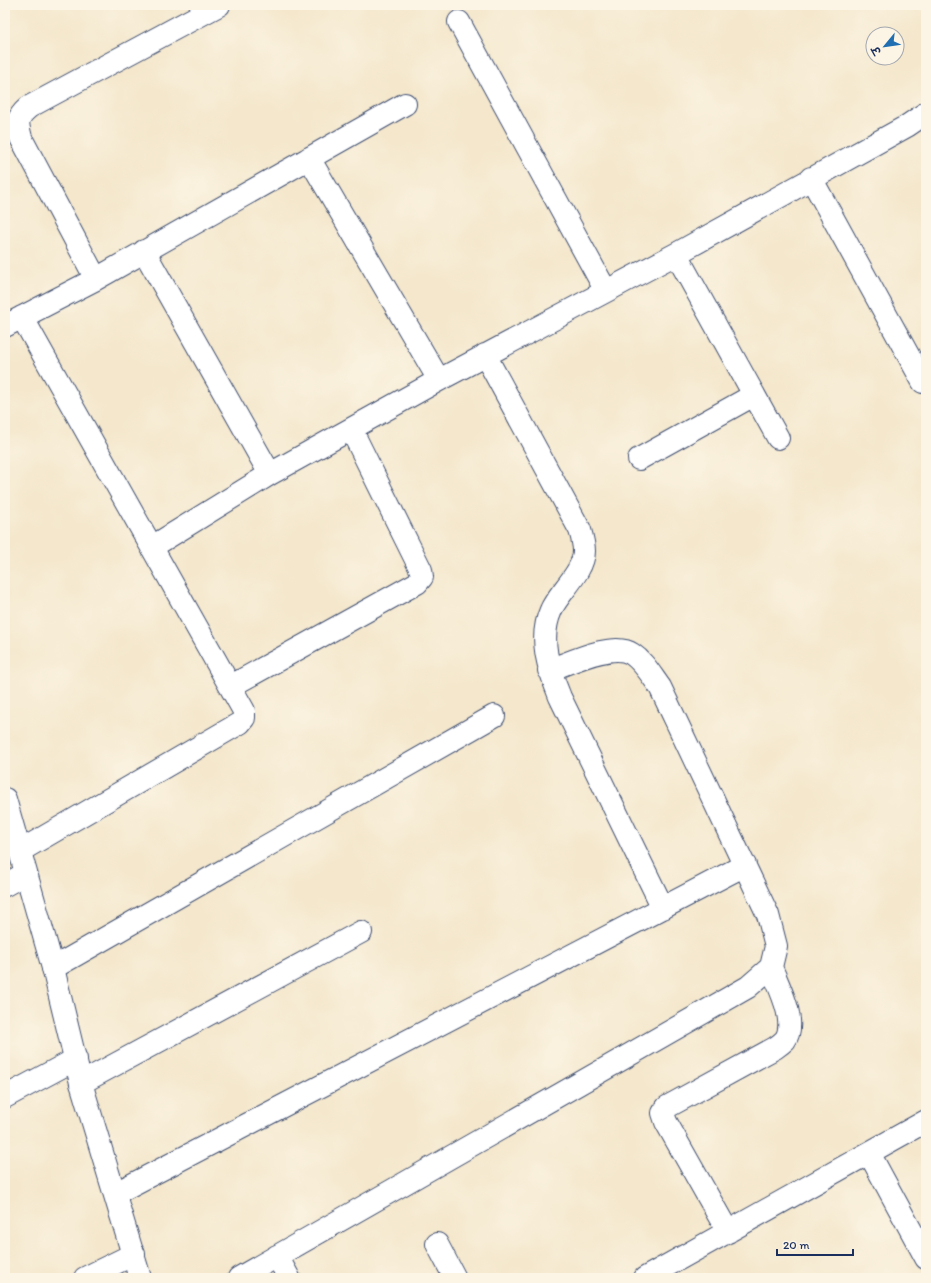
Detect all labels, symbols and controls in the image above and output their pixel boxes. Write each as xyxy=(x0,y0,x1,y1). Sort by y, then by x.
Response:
north arrow xyxy=(865,26,905,66)
text: उ xyxy=(868,43,885,58)
scale bar xyxy=(777,1231,853,1257)
text: 20 m xyxy=(783,1238,810,1252)

